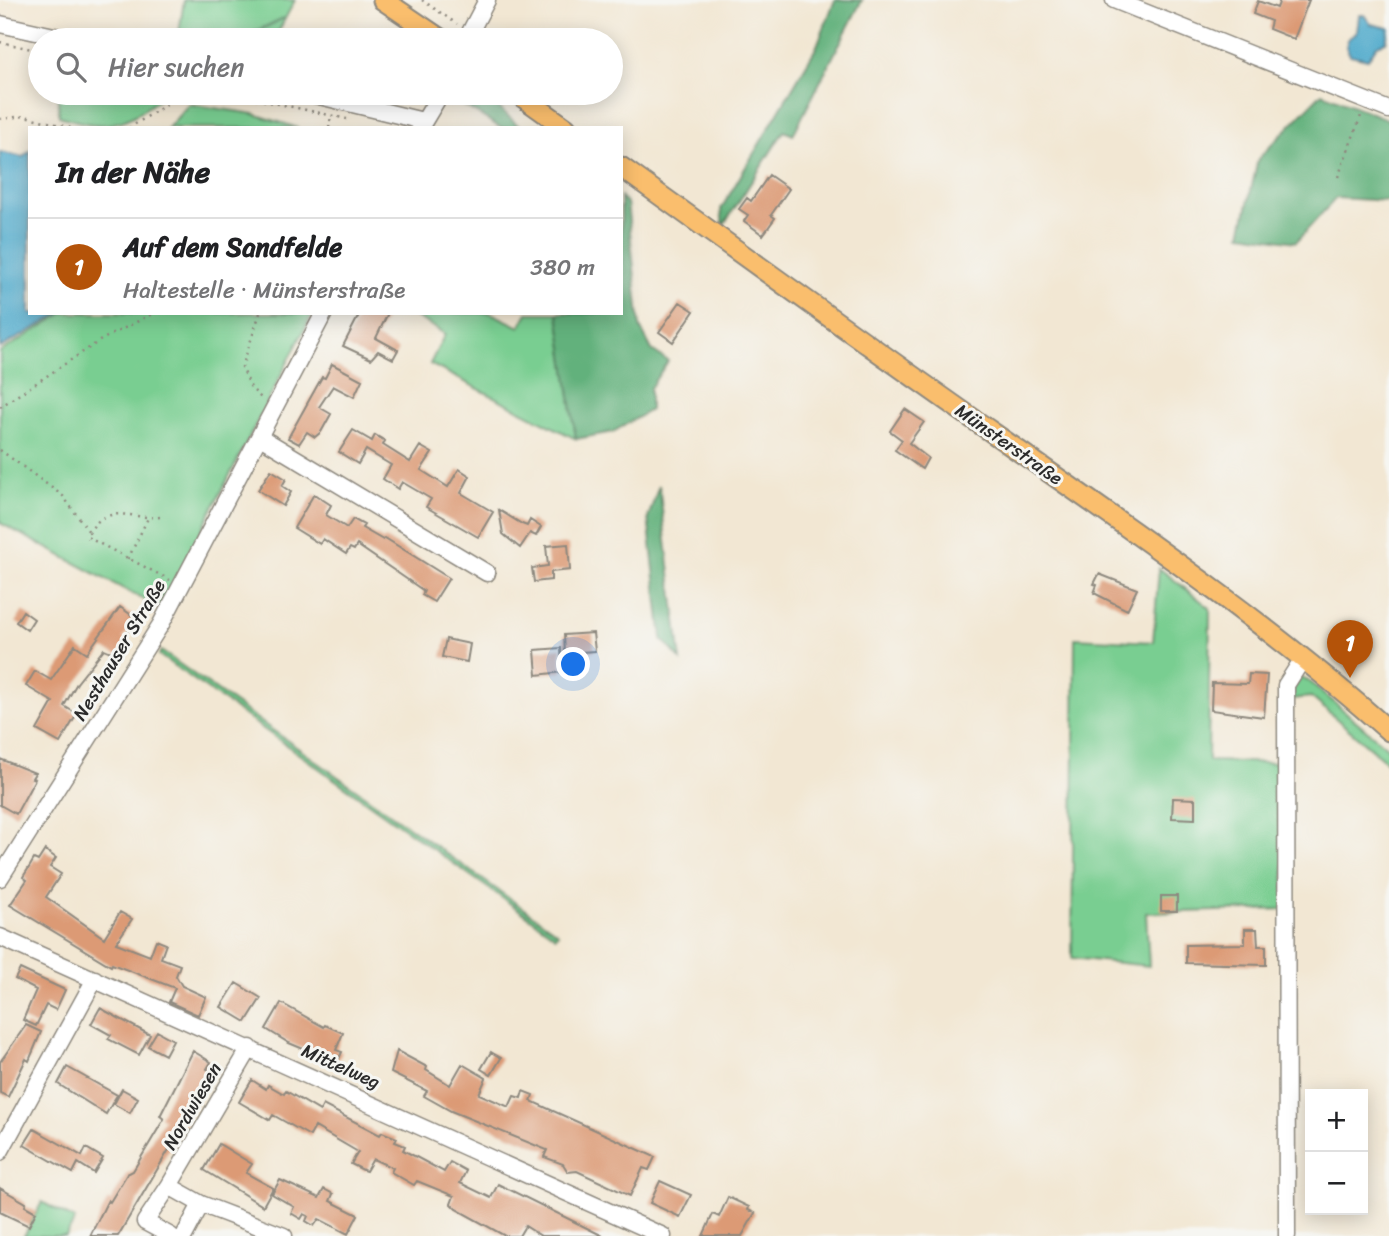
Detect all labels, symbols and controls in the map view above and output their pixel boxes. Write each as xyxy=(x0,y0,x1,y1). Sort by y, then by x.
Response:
search box xyxy=(28,28,623,105)
text: Hier suchen xyxy=(108,44,244,90)
icon: search xyxy=(52,48,90,86)
text: In der Nähe xyxy=(56,145,210,199)
text: Auf dem Sandfelde xyxy=(123,224,342,270)
text: 1 xyxy=(74,247,84,288)
text: 380 m xyxy=(530,247,595,288)
text: Haltestelle · Münsterstraße xyxy=(123,270,405,311)
street label: Münsterstraße xyxy=(948,394,1070,494)
street label: Nesthauser Straße xyxy=(64,573,174,727)
pin: 1 xyxy=(1327,620,1373,678)
your location xyxy=(556,647,590,681)
street label: Mittelweg xyxy=(296,1034,386,1098)
street label: Nordwiesen xyxy=(153,1056,231,1156)
map controls xyxy=(1305,1089,1368,1215)
button: + xyxy=(1305,1089,1368,1152)
button: − xyxy=(1305,1152,1368,1215)

